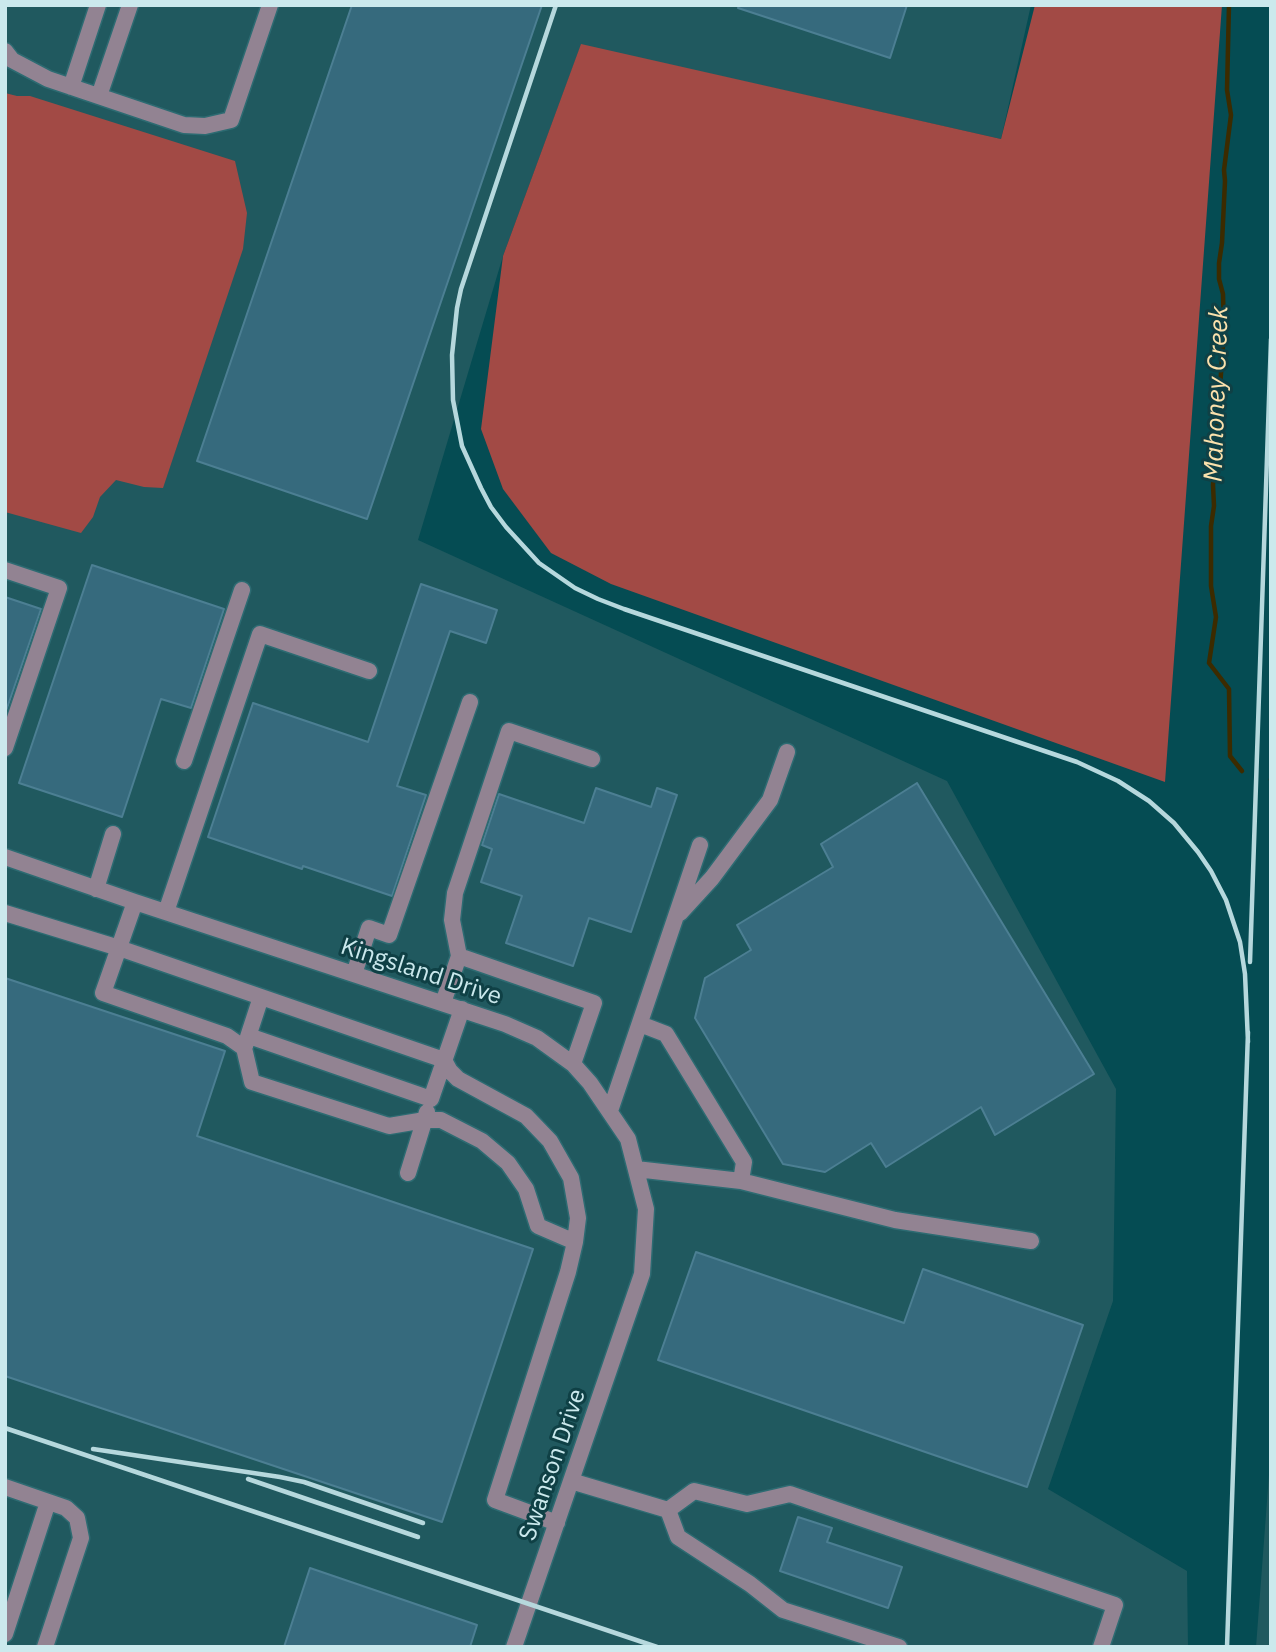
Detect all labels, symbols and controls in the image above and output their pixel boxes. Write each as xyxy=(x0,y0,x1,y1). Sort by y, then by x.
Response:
water label: Mahoney Creek xyxy=(1198,305,1236,483)
street label: Kingsland Drive xyxy=(337,932,505,1012)
street label: Swanson Drive xyxy=(514,1385,592,1545)

